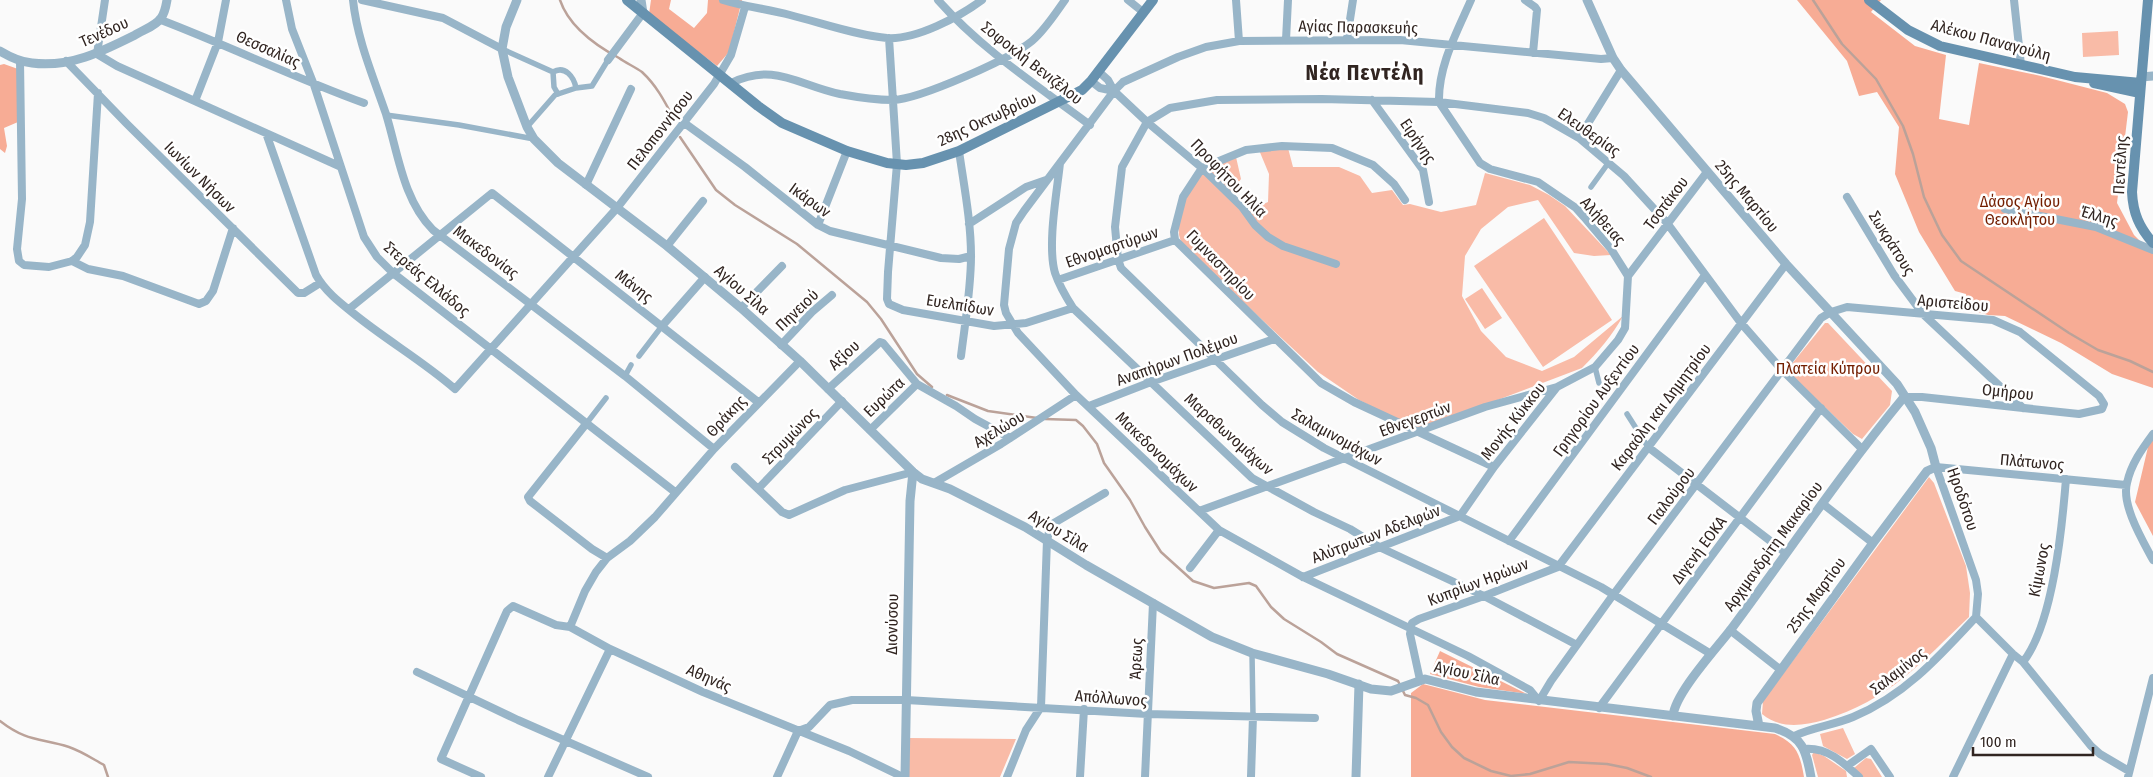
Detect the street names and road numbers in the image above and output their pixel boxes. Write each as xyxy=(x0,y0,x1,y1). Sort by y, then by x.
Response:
street label: Τενέδου xyxy=(77,13,131,51)
street label: Αλέκου Παναγούλη xyxy=(1929,15,2053,65)
street label: Αγίας Παρασκευής xyxy=(1298,16,1418,38)
street label: Σοφοκλή Βενιζέλου xyxy=(978,18,1086,108)
street label: Θεσσαλίας xyxy=(233,26,303,72)
street label: Πελοποννήσου xyxy=(623,86,697,174)
street label: 28ης Οκτωβρίου xyxy=(935,88,1039,150)
street label: Ελευθερίας xyxy=(1554,104,1624,161)
street label: Ειρήνης xyxy=(1396,115,1440,167)
street label: Προφήτου Ηλία xyxy=(1187,135,1271,221)
street label: Πεντέλης xyxy=(2109,135,2131,195)
street label: Ιωνίων Νήσων xyxy=(160,137,240,217)
street label: 25ης Μαρτίου xyxy=(1711,156,1783,236)
street label: Τσοτάκου xyxy=(1640,173,1692,233)
street label: Ικάρων xyxy=(786,179,834,221)
street label: Αλήθειας xyxy=(1577,193,1630,249)
street label: Έλλης xyxy=(2078,201,2120,231)
street label: Σωκράτους xyxy=(1865,207,1919,279)
street label: Μακεδονίας xyxy=(450,221,523,283)
street label: Εθνομαρτύρων xyxy=(1063,222,1161,272)
street label: Γυμναστηρίου xyxy=(1183,226,1259,304)
street label: Στερεάς Ελλάδος xyxy=(380,238,474,321)
street label: Αγίου Σίλα xyxy=(711,261,773,319)
street label: Μάνης xyxy=(612,266,657,307)
street label: Πηνειού xyxy=(772,285,822,335)
street label: Ευελπίδων xyxy=(925,290,995,320)
street label: Αριστείδου xyxy=(1917,290,1989,316)
street label: Αναπήρων Πολέμου xyxy=(1114,328,1240,390)
street label: Αξίου xyxy=(825,336,863,374)
street label: Γρηγορίου Αυξεντίου xyxy=(1549,340,1643,460)
street label: Καραόλη και Δημητρίου xyxy=(1607,340,1715,474)
street label: Ευρώτα xyxy=(860,373,908,421)
street label: Μονής Κύκκου xyxy=(1477,378,1549,464)
street label: Ομήρου xyxy=(1981,380,2035,404)
street label: Μαραθωνομάχων xyxy=(1181,389,1277,479)
street label: Θράκης xyxy=(702,391,750,441)
street label: Εθνεγερτών xyxy=(1376,397,1454,441)
street label: Στρυμώνος xyxy=(759,404,822,468)
street label: Σαλαμινομάχων xyxy=(1289,404,1385,470)
street label: Αχελώου xyxy=(970,406,1028,452)
street label: Μακεδονομάχων xyxy=(1112,408,1202,496)
street label: Πλάτωνος xyxy=(1999,450,2065,474)
street label: Γιαλούρου xyxy=(1643,463,1699,529)
street label: Ηροδότου xyxy=(1943,465,1983,533)
street label: Αρχιμανδρίτη Μακαρίου xyxy=(1720,477,1826,615)
street label: Αλύτρωτων Αδελφών xyxy=(1309,501,1443,567)
street label: Αγίου Σίλα xyxy=(1026,506,1092,556)
street label: Διγενή ΕΟΚΑ xyxy=(1667,512,1731,588)
street label: Κίμωνος xyxy=(2025,541,2054,598)
street label: Κυπρίων Ηρώων xyxy=(1425,554,1531,610)
street label: 25ης Μαρτίου xyxy=(1782,554,1850,636)
street label: Διονύσου xyxy=(882,593,902,655)
street label: Άρεως xyxy=(1125,637,1147,680)
street label: Σαλαμίνος xyxy=(1866,643,1930,699)
street label: Αγίου Σίλα xyxy=(1432,657,1502,689)
street label: Αθηνάς xyxy=(684,660,735,696)
street label: Απόλλωνος xyxy=(1074,686,1148,710)

